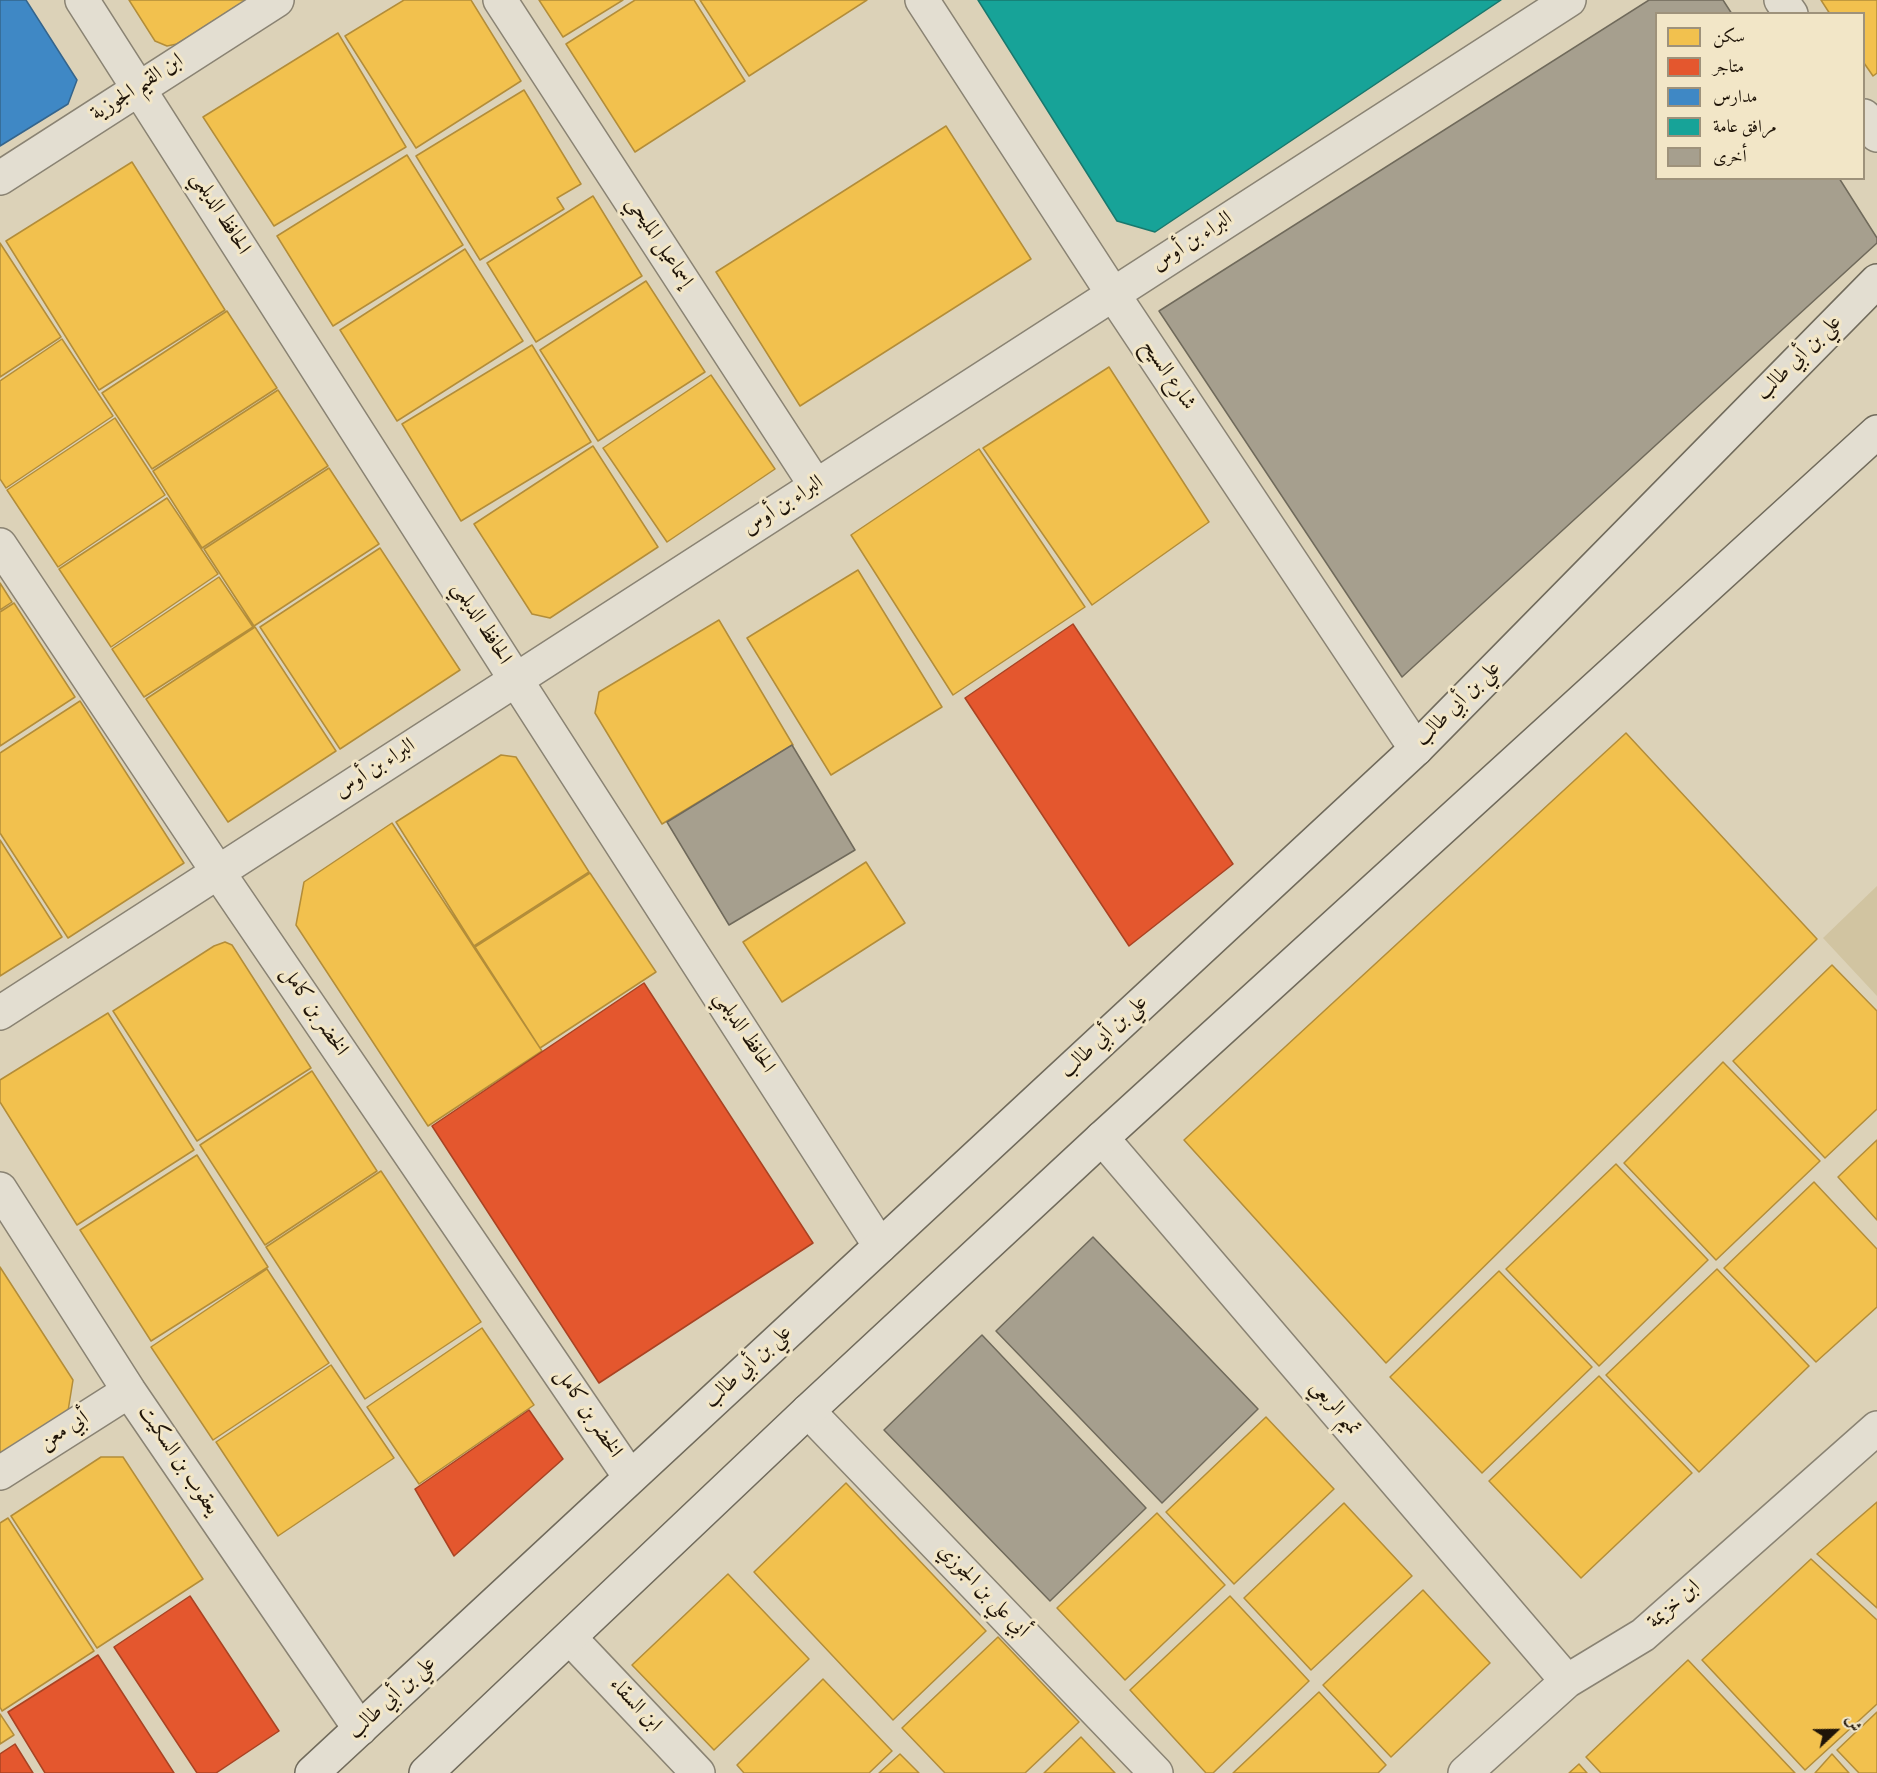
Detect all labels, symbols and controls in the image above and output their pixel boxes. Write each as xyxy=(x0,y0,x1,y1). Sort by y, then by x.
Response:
legend xyxy=(1655,12,1865,180)
text: سكن xyxy=(1713,25,1745,51)
street label: ابن القيم الجوزية xyxy=(87,50,189,128)
text: متاجر xyxy=(1713,55,1744,81)
text: مدارس xyxy=(1713,85,1757,111)
text: مرافق عامة xyxy=(1713,115,1777,141)
text: أخرى xyxy=(1713,145,1747,171)
street label: الحافظ الديلمي xyxy=(184,168,254,260)
street label: إسماعيل المليحي xyxy=(619,193,697,293)
street label: البراء بن أوس xyxy=(1148,208,1238,278)
street label: علي بن أبي طالب xyxy=(1752,311,1848,407)
street label: شارع السيح xyxy=(1134,336,1200,416)
street label: البراء بن أوس xyxy=(739,472,829,542)
street label: الحافظ الديلمي xyxy=(445,578,515,670)
street label: علي بن أبي طالب xyxy=(1411,657,1507,753)
street label: البراء بن أوس xyxy=(331,735,421,805)
street label: الخضر بن كامل xyxy=(274,962,352,1062)
street label: الحافظ الديلمي xyxy=(707,987,779,1079)
street label: علي بن أبي طالب xyxy=(1056,991,1154,1085)
street label: علي بن أبي طالب xyxy=(700,1321,798,1415)
street label: الخضر بن كامل xyxy=(548,1364,626,1464)
street label: تميم الربعي xyxy=(1303,1376,1365,1442)
street label: يعقوب بن السكيت xyxy=(131,1401,223,1521)
street label: أبي معن xyxy=(36,1407,94,1457)
street label: أبي علي بن الجوزي xyxy=(931,1540,1033,1644)
street label: ابن خزيمة xyxy=(1643,1576,1707,1636)
street label: علي بن أبي طالب xyxy=(344,1652,442,1746)
street label: ابن السقاء xyxy=(602,1673,666,1739)
north arrow xyxy=(1805,1701,1865,1761)
text: ش xyxy=(1839,1712,1866,1736)

